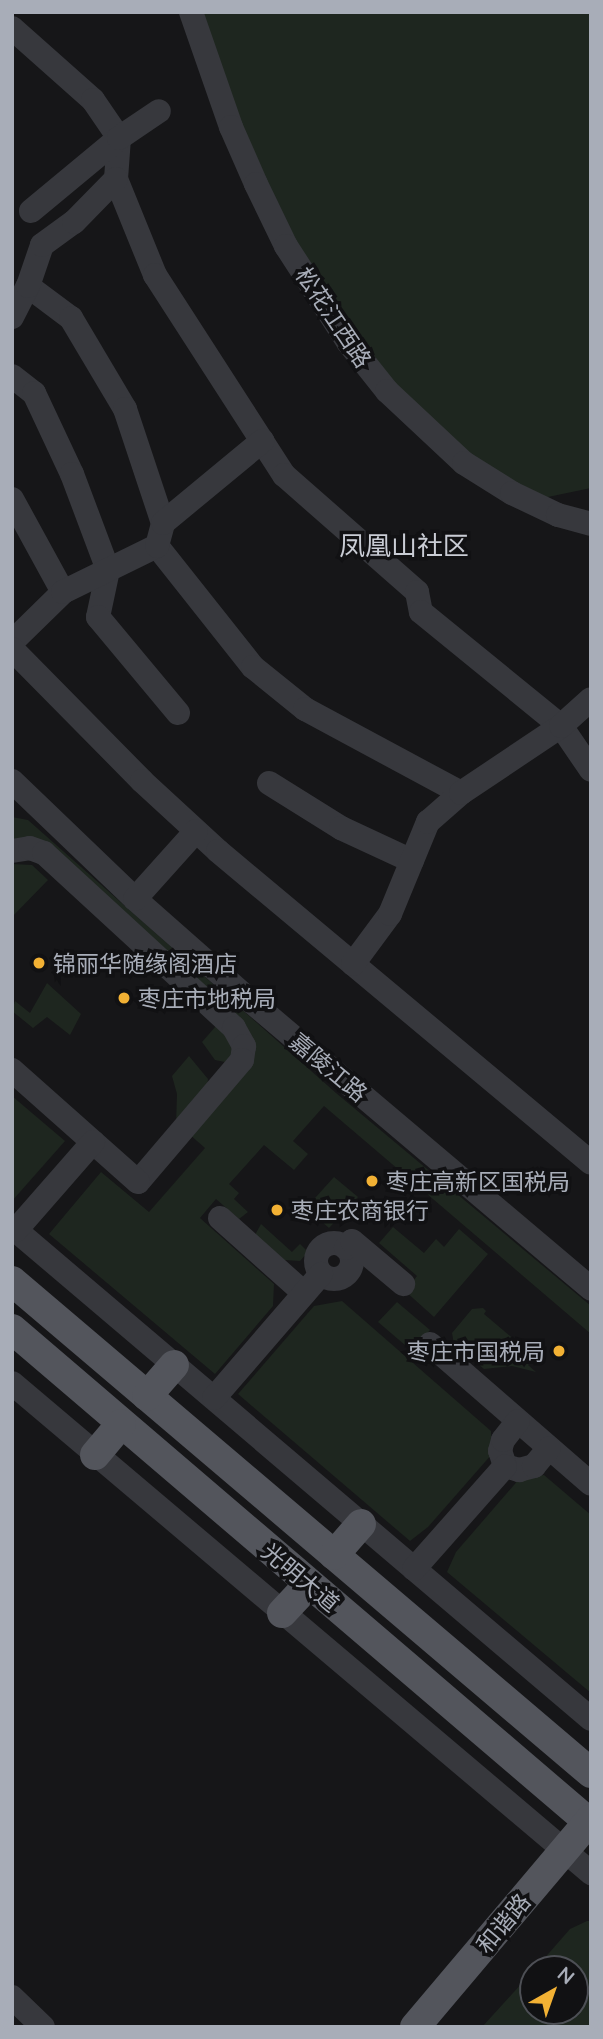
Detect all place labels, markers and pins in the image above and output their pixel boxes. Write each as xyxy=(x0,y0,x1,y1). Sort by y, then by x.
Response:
place label: 锦丽华随缘阁酒店 xyxy=(53,949,237,977)
marker: 锦丽华随缘阁酒店 xyxy=(31,955,47,971)
place label: 枣庄市地税局 xyxy=(138,984,276,1012)
marker: 枣庄市地税局 xyxy=(116,990,132,1006)
place label: 枣庄高新区国税局 xyxy=(386,1167,570,1195)
marker: 枣庄高新区国税局 xyxy=(364,1173,380,1189)
place label: 枣庄农商银行 xyxy=(291,1196,429,1224)
marker: 枣庄农商银行 xyxy=(269,1202,285,1218)
place label: 枣庄市国税局 xyxy=(407,1337,545,1365)
marker: 枣庄市国税局 xyxy=(551,1343,567,1359)

